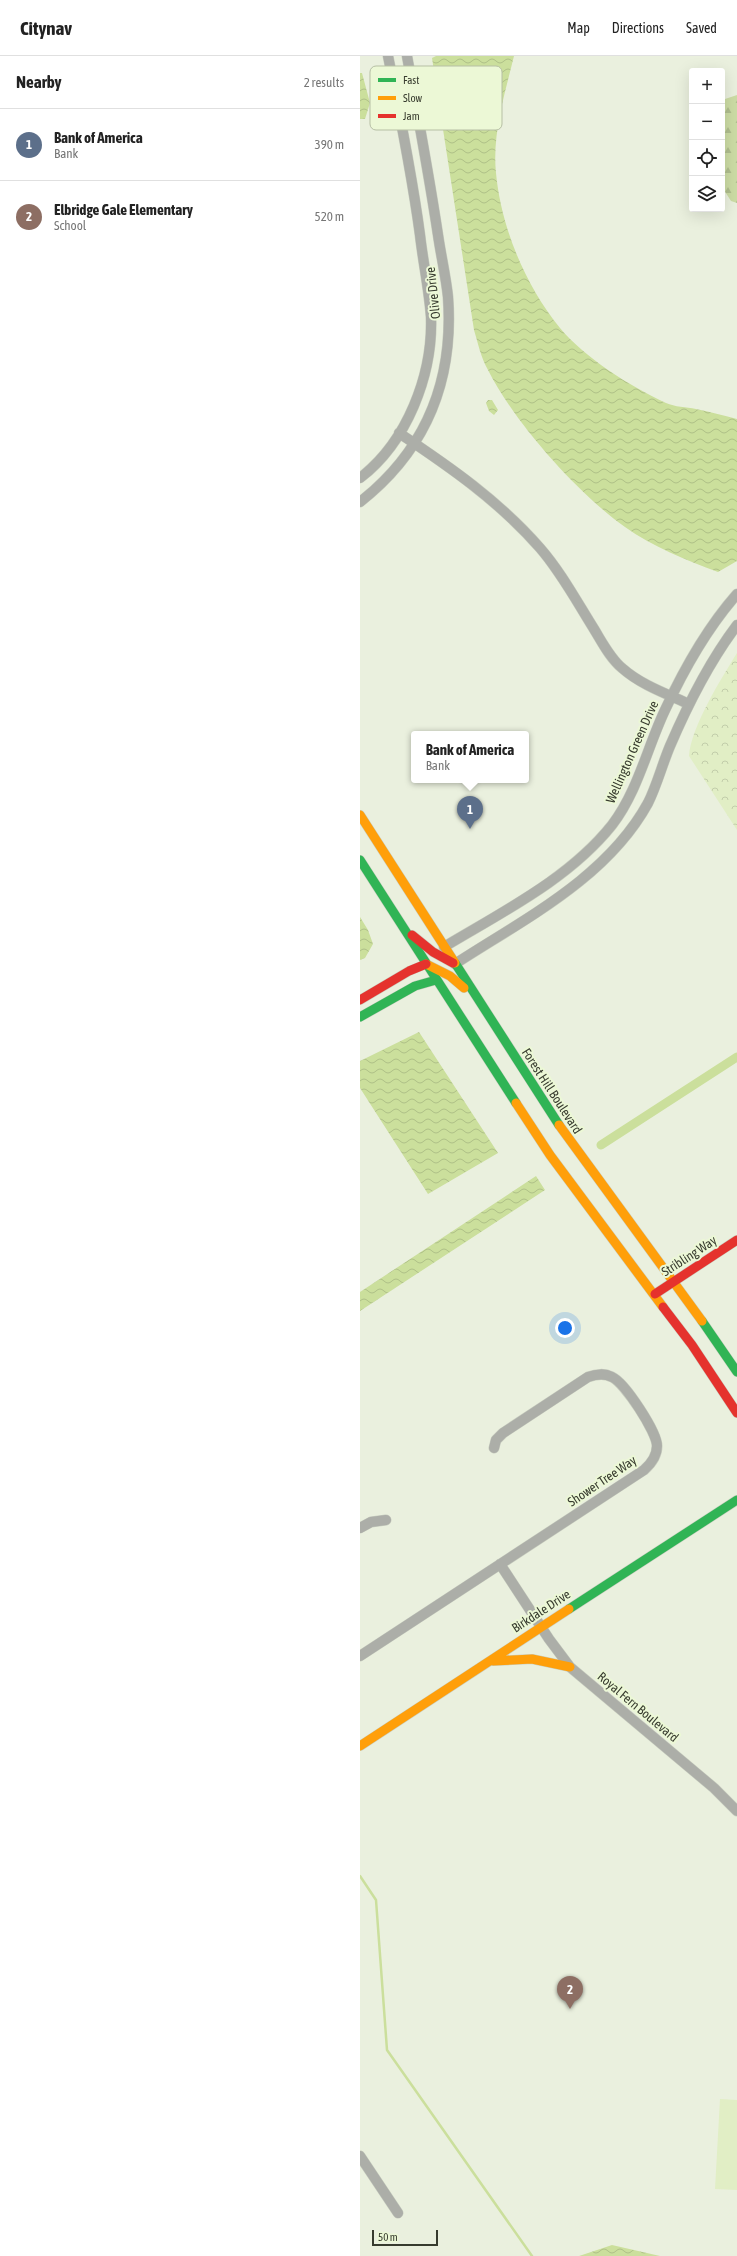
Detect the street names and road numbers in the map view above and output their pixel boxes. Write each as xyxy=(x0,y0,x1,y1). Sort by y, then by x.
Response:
street label: Olive Drive xyxy=(423,266,443,320)
street label: Wellington Green Drive xyxy=(603,698,661,805)
street label: Forest Hill Boulevard xyxy=(519,1045,585,1137)
street label: Stribling Way xyxy=(659,1232,720,1279)
street label: Shower Tree Way xyxy=(565,1452,640,1509)
street label: Birkdale Drive xyxy=(509,1586,573,1636)
street label: Royal Fern Boulevard xyxy=(595,1669,681,1745)

